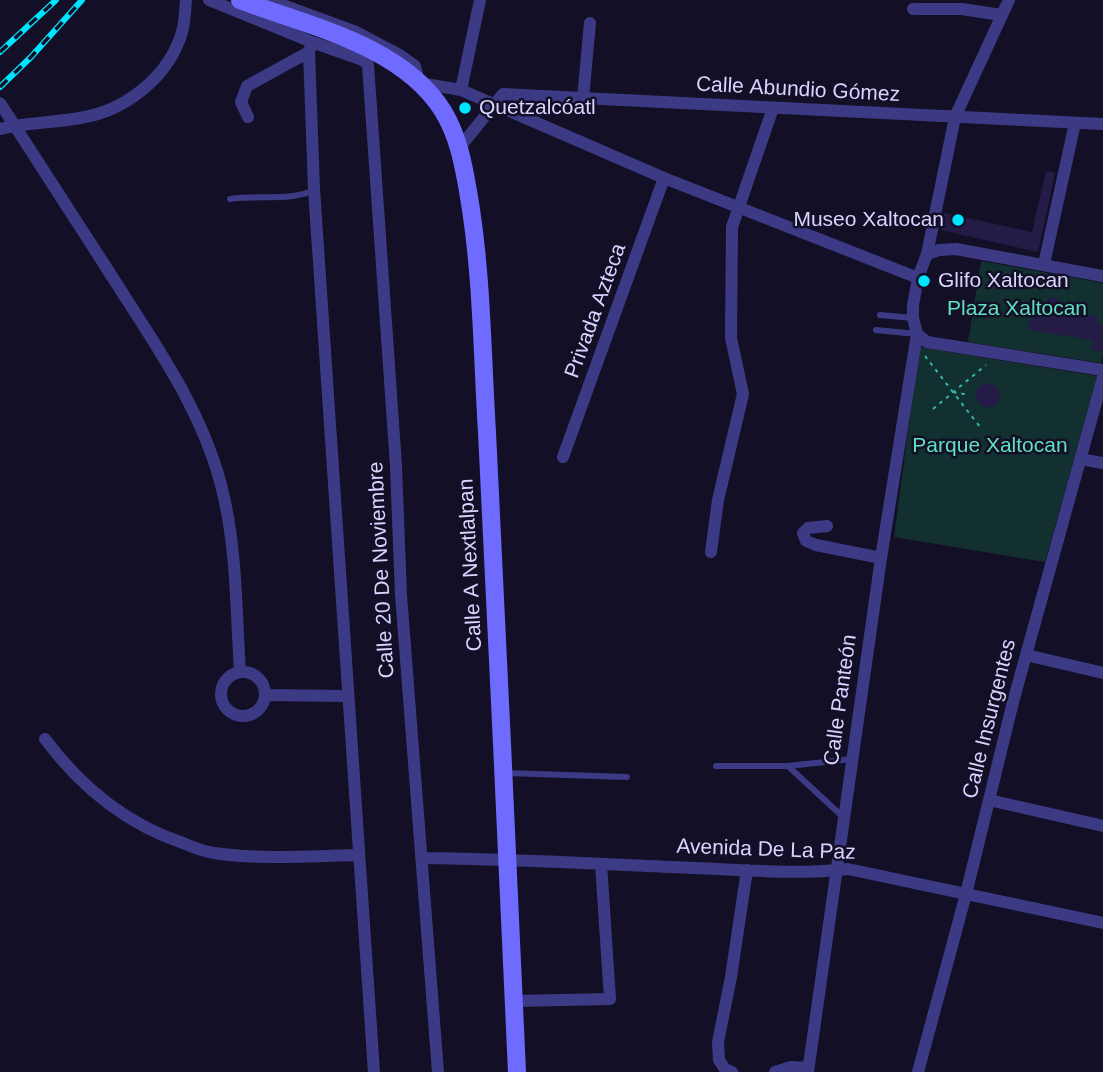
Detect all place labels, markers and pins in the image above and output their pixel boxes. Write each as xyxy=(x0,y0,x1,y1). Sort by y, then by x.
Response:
place label: Quetzalcóatl xyxy=(479,95,596,121)
marker: Quetzalcóatl xyxy=(457,100,473,116)
place label: Museo Xaltocan xyxy=(793,207,944,233)
marker: Museo Xaltocan xyxy=(950,212,966,228)
place label: Glifo Xaltocan xyxy=(938,268,1069,294)
marker: Glifo Xaltocan xyxy=(916,273,932,289)

